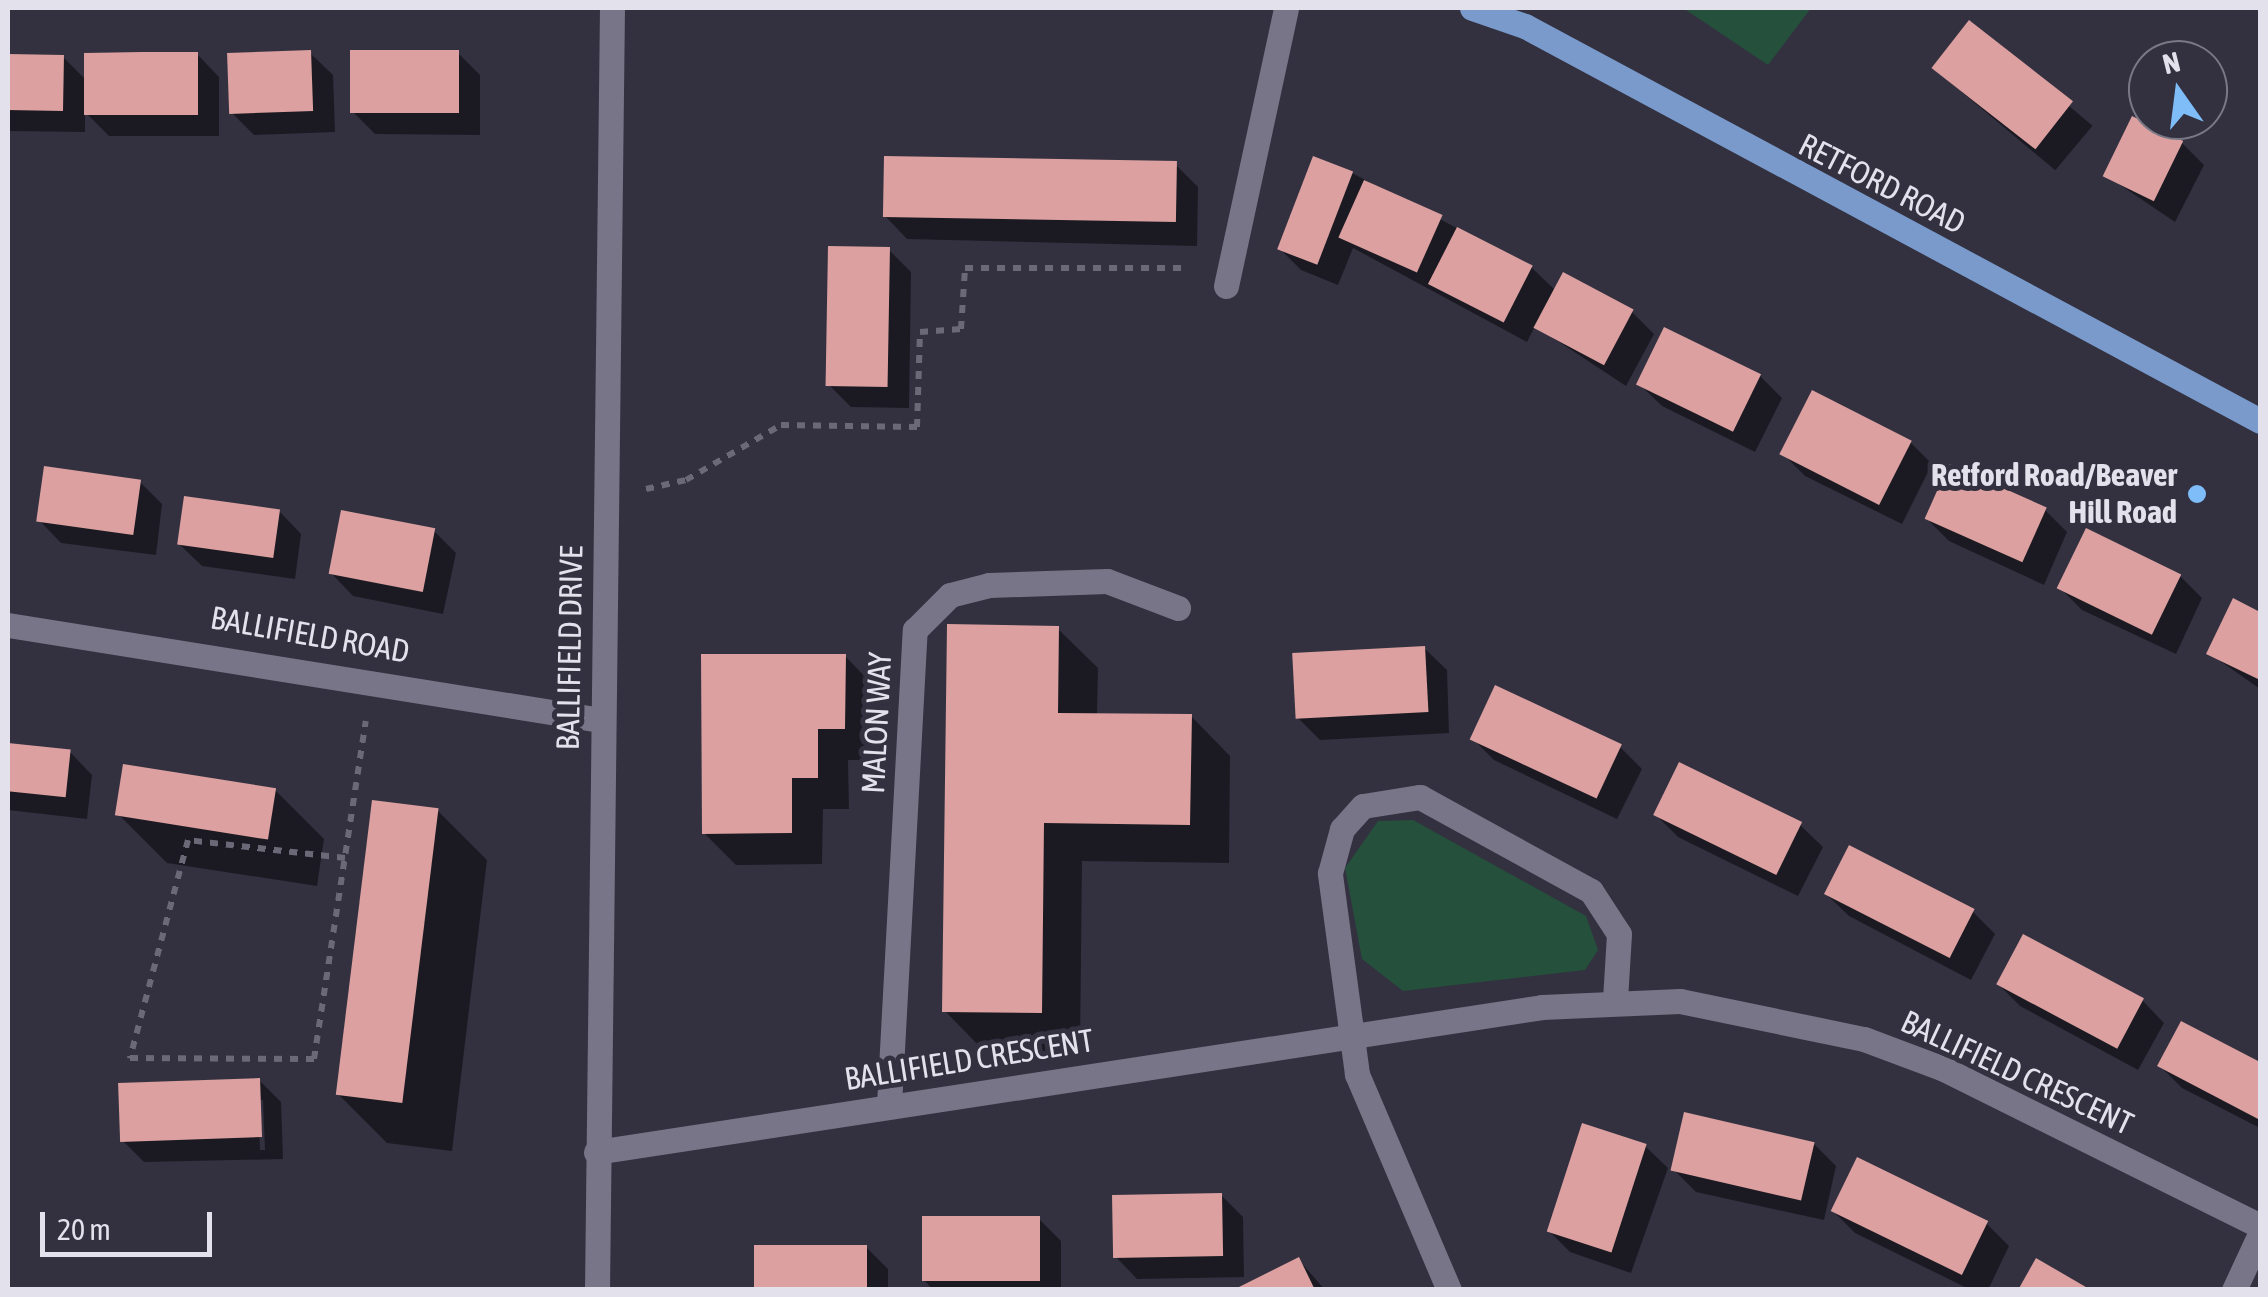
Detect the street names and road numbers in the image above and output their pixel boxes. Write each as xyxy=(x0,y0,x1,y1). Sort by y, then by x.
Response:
street label: RETFORD ROAD xyxy=(1792,126,1972,242)
street label: BALLIFIELD DRIVE xyxy=(549,545,591,751)
street label: BALLIFIELD ROAD xyxy=(208,599,412,671)
street label: MALON WAY xyxy=(854,651,900,795)
street label: BALLIFIELD CRESCENT xyxy=(1895,1002,2139,1144)
street label: BALLIFIELD CRESCENT xyxy=(842,1021,1096,1099)

